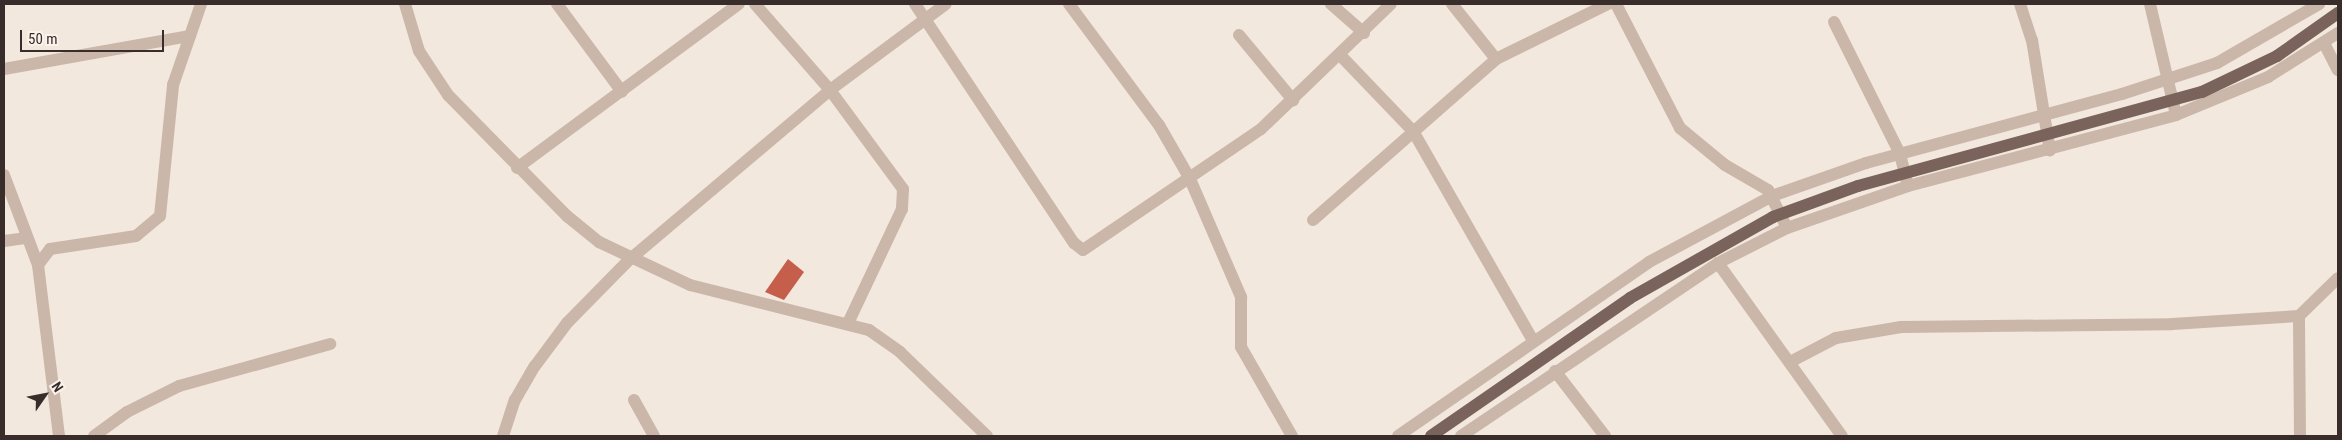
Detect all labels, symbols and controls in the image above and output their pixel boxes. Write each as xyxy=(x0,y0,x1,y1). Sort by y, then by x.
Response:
scale bar xyxy=(22,20,166,52)
text: 50 m xyxy=(28,30,58,48)
north arrow xyxy=(20,370,70,420)
text: N xyxy=(49,379,67,395)

